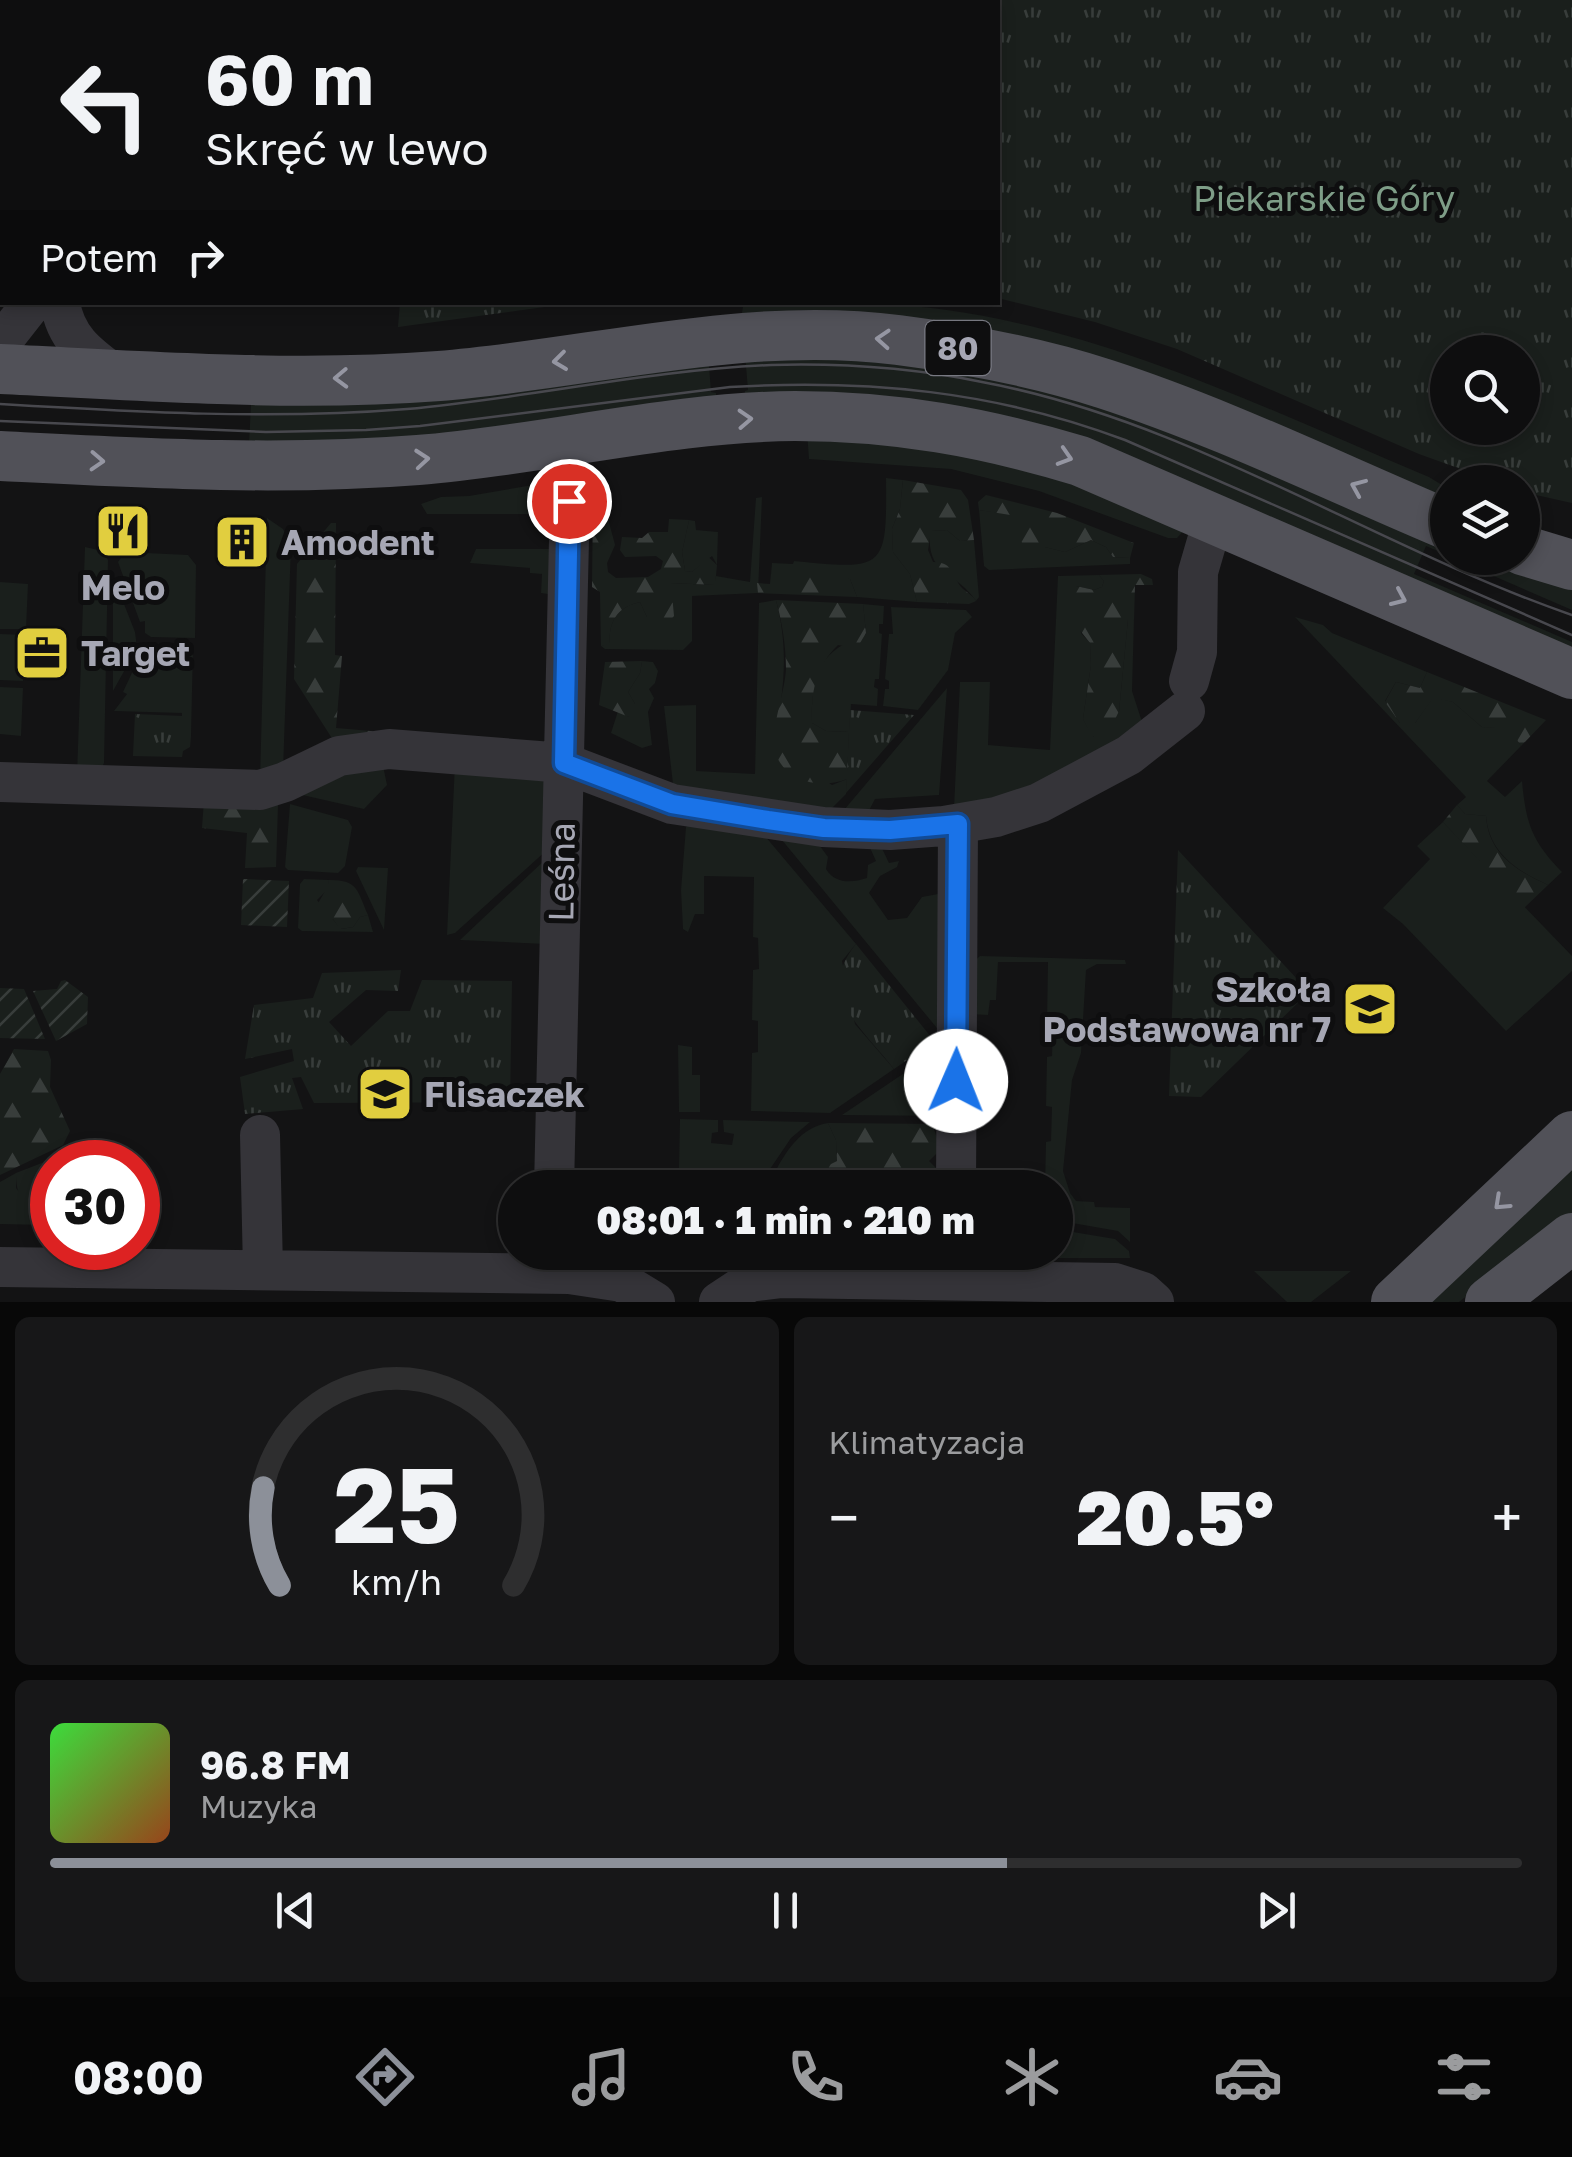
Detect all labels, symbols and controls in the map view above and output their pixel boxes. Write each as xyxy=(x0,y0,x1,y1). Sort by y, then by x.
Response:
text: 60 m xyxy=(205,36,374,120)
icon: left xyxy=(40,40,170,170)
text: Skręć w lewo xyxy=(205,121,489,175)
park label: Piekarskie Góry xyxy=(1193,177,1455,219)
icon: right xyxy=(178,230,233,285)
text: Potem xyxy=(40,235,158,280)
road number: 80 xyxy=(926,321,990,375)
one-way arrow xyxy=(875,328,891,350)
map controls xyxy=(1430,335,1540,575)
button: search xyxy=(1430,335,1540,445)
one-way arrow xyxy=(551,350,567,371)
one-way arrow xyxy=(333,368,349,389)
one-way arrow xyxy=(737,409,753,430)
one-way arrow xyxy=(1056,445,1073,465)
one-way arrow xyxy=(414,448,430,470)
one-way arrow xyxy=(90,450,106,471)
pin xyxy=(527,459,612,544)
button: layers xyxy=(1430,465,1540,575)
icon: arrive xyxy=(542,474,597,529)
one-way arrow xyxy=(1350,479,1368,499)
restaurant icon: Melo xyxy=(93,501,153,561)
building icon: Amodent xyxy=(212,512,272,572)
place label: Amodent xyxy=(281,521,435,563)
place label: Melo xyxy=(81,566,165,608)
one-way arrow xyxy=(1389,586,1407,606)
office icon: Target xyxy=(12,623,72,683)
place label: Target xyxy=(81,632,190,674)
street label: Leśna xyxy=(539,822,583,922)
place label: Szkoła Podstawowa nr 7 xyxy=(1042,968,1331,1050)
school or university icon: Szkoła Podstawowa nr 7 xyxy=(1340,979,1400,1039)
position arrow xyxy=(904,1029,1008,1133)
school or university icon: Flisaczek xyxy=(355,1064,415,1124)
place label: Flisaczek xyxy=(424,1073,585,1115)
speed limit sign: 30 xyxy=(30,1140,160,1270)
one-way arrow xyxy=(1494,1191,1513,1209)
text: 08:01 · 1 min · 210 m xyxy=(596,1197,975,1242)
text: Klimatyzacja xyxy=(829,1423,1025,1461)
text: 25 xyxy=(333,1441,460,1566)
text: 20.5° xyxy=(1077,1471,1274,1562)
text: − xyxy=(829,1484,859,1550)
text: + xyxy=(1492,1484,1522,1550)
text: km/h xyxy=(351,1560,442,1603)
text: 96.8 FM xyxy=(200,1742,351,1787)
text: Muzyka xyxy=(200,1787,317,1825)
icon: previous xyxy=(268,1883,323,1938)
icon: pause xyxy=(758,1883,813,1938)
icon: next xyxy=(1249,1883,1304,1938)
icon: directions xyxy=(350,2042,420,2112)
icon: music xyxy=(566,2042,636,2112)
icon: phone xyxy=(781,2042,851,2112)
icon: climate xyxy=(997,2042,1067,2112)
icon: car xyxy=(1213,2042,1283,2112)
icon: filters xyxy=(1429,2042,1499,2112)
text: 08:00 xyxy=(73,2050,204,2104)

